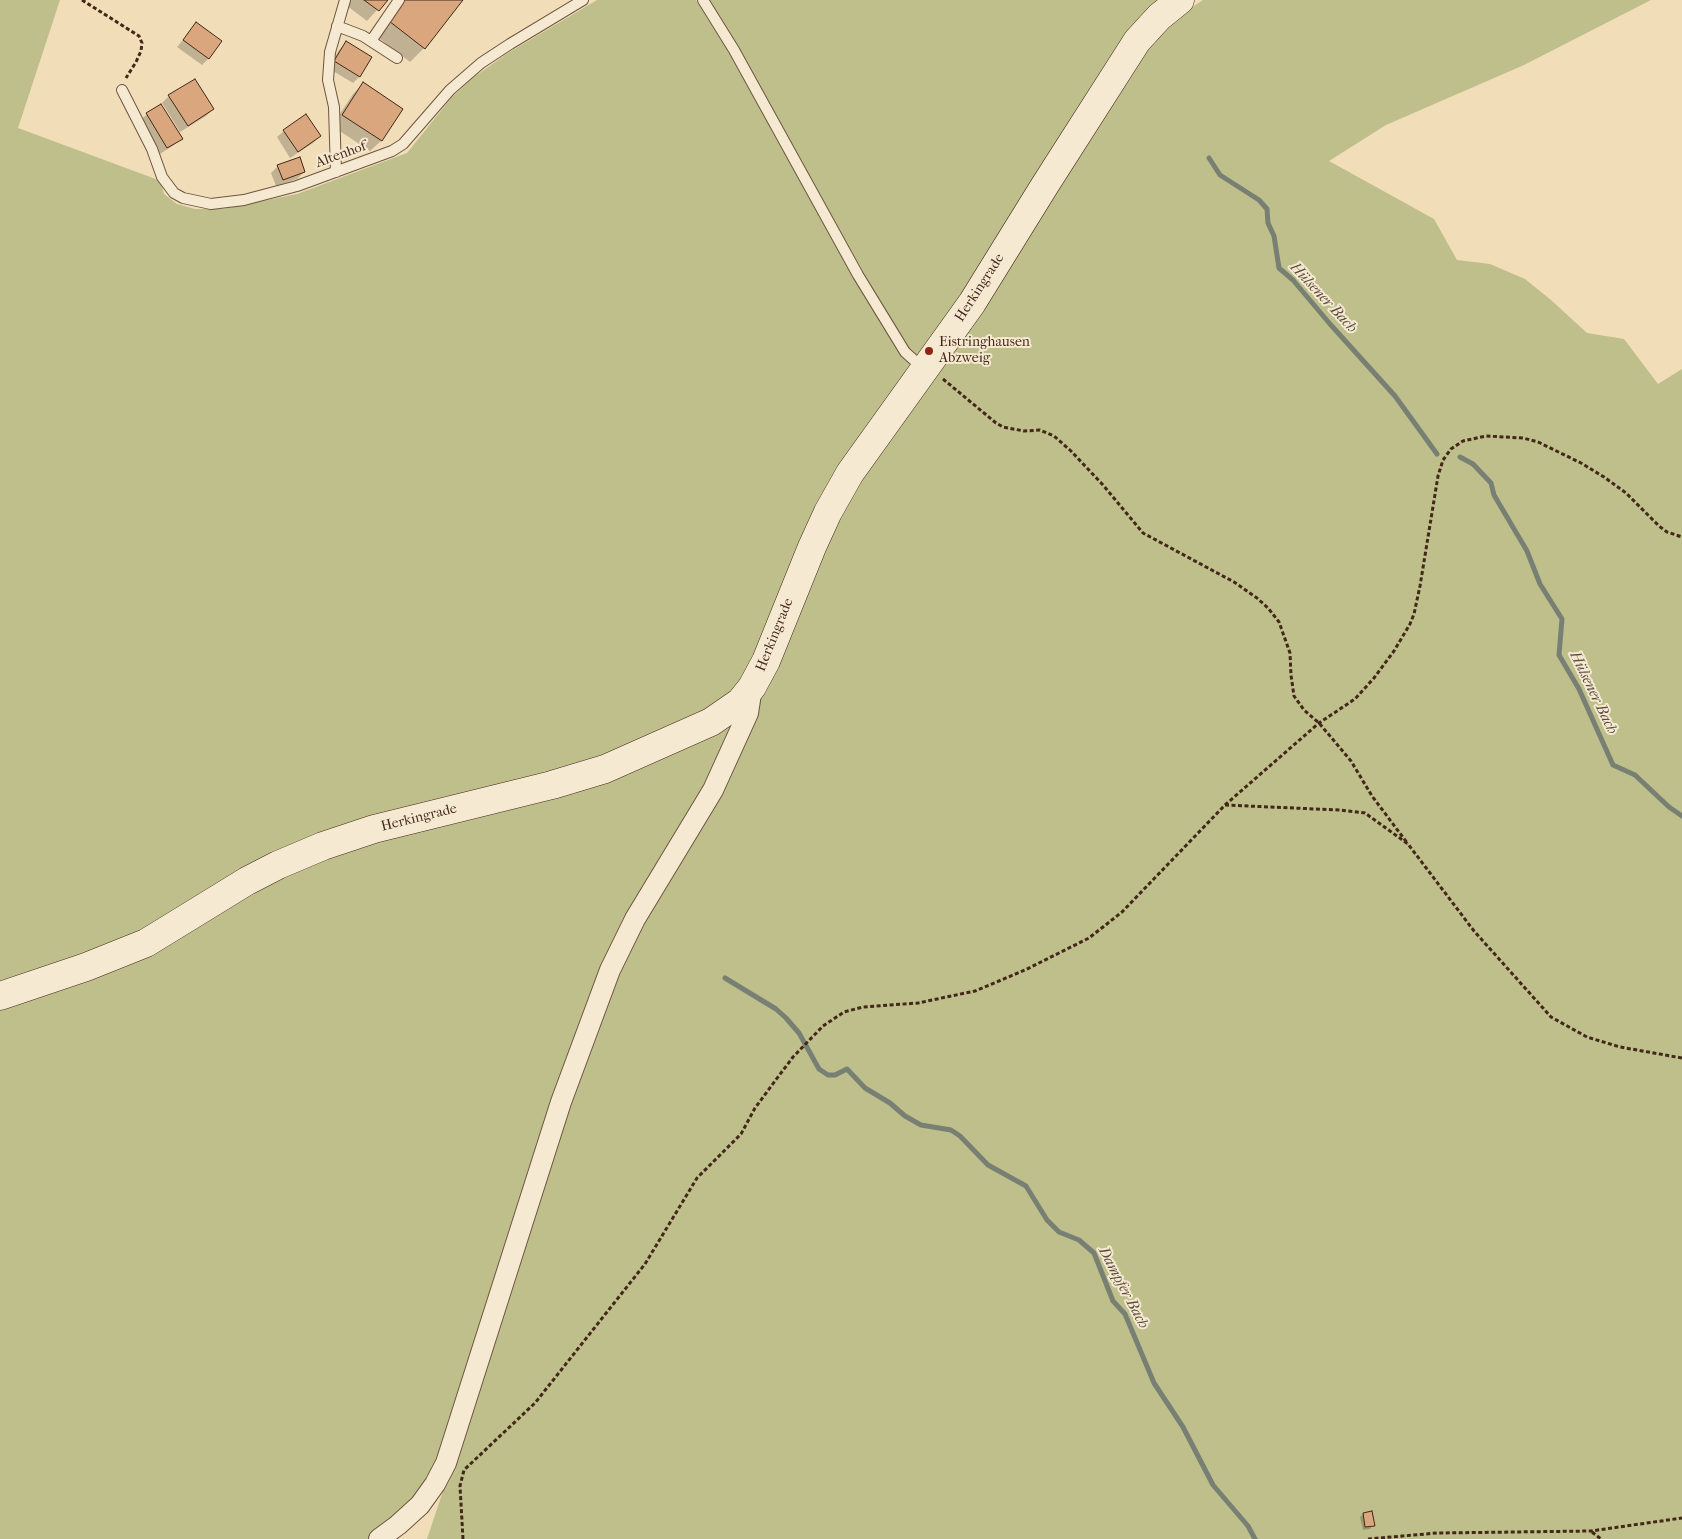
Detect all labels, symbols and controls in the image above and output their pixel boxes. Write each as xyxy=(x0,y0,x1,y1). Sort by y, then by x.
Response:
street label: Altenhof xyxy=(314,138,368,172)
street label: Herkingrade xyxy=(952,251,1008,325)
water label: Hülsener Bach xyxy=(1286,259,1360,337)
place label: Eistringhausen Abzweig xyxy=(939,335,1030,368)
marker: Eistringhausen Abzweig xyxy=(923,345,935,357)
street label: Herkingrade xyxy=(753,596,797,674)
water label: Hülsener Bach xyxy=(1565,649,1621,737)
street label: Herkingrade xyxy=(379,800,459,836)
water label: Dampfer Bach xyxy=(1094,1244,1152,1332)

